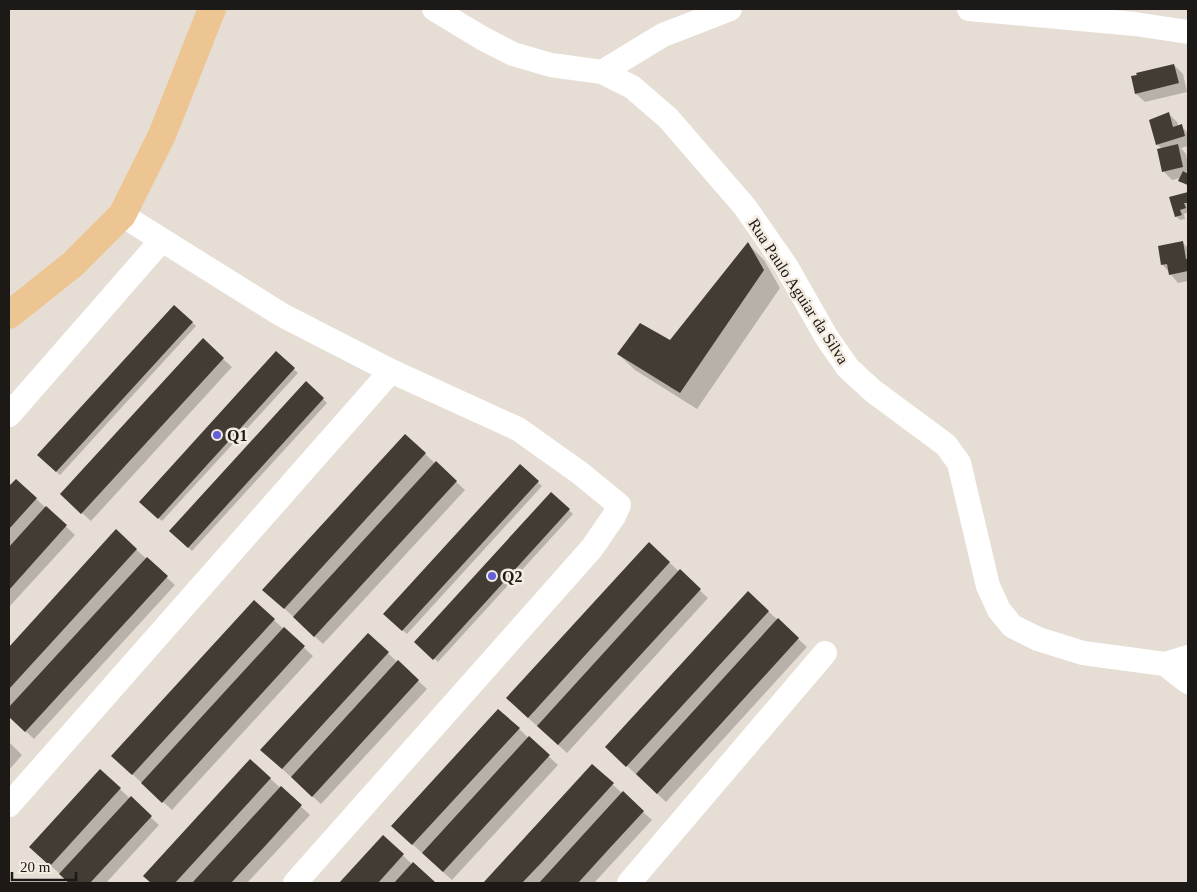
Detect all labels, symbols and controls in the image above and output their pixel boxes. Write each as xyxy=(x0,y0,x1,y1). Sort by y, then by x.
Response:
street label: Rua Paulo Aguiar da Silva xyxy=(744,215,852,368)
place label: Q1 xyxy=(227,427,247,444)
marker: Q1 xyxy=(211,429,223,441)
place label: Q2 xyxy=(502,568,522,585)
marker: Q2 xyxy=(486,570,498,582)
scale bar xyxy=(12,850,76,882)
text: 20 m xyxy=(20,859,51,875)

